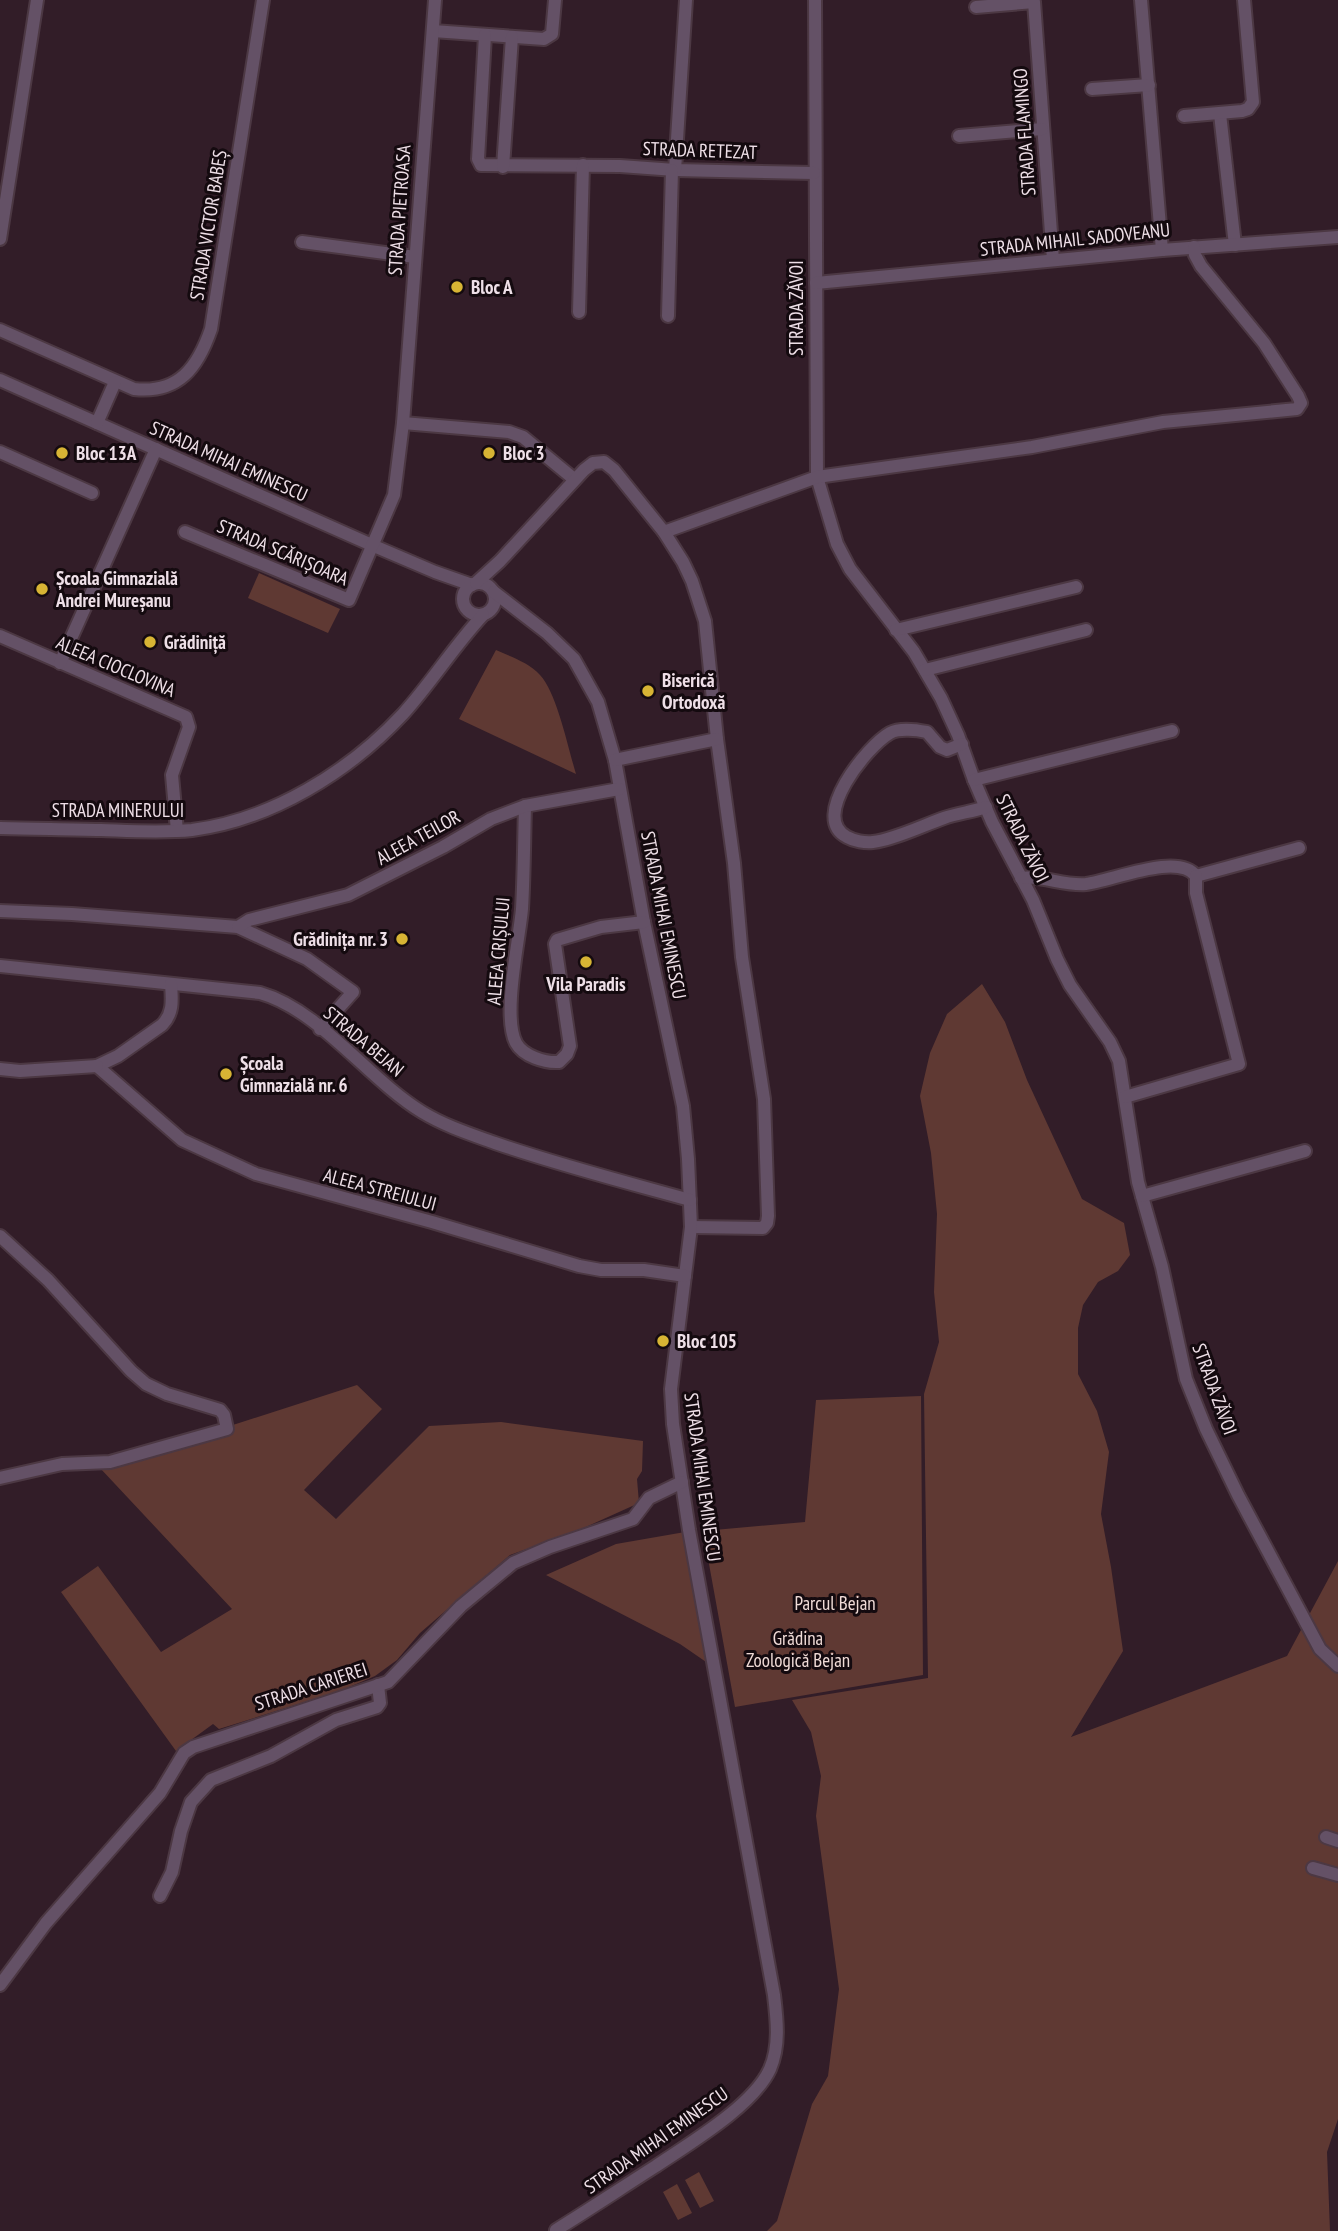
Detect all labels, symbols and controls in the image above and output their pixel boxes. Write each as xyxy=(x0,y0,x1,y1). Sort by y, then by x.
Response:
street label: STRADA FLAMINGO xyxy=(1008,68,1040,196)
street label: STRADA RETEZAT xyxy=(642,136,758,164)
street label: STRADA PIETROASA xyxy=(382,144,416,276)
street label: STRADA VICTOR BABEȘ xyxy=(184,148,232,302)
street label: STRADA MIHAIL SADOVEANU xyxy=(979,217,1171,261)
street label: STRADA ZĂVOI xyxy=(784,260,808,356)
place label: Bloc A xyxy=(471,275,513,299)
marker: Bloc A xyxy=(449,279,465,295)
street label: STRADA MIHAI EMINESCU xyxy=(146,415,312,507)
place label: Bloc 13A xyxy=(76,441,137,465)
place label: Bloc 3 xyxy=(503,441,545,465)
marker: Bloc 13A xyxy=(54,445,70,461)
marker: Bloc 3 xyxy=(481,445,497,461)
street label: STRADA SCĂRIȘOARA xyxy=(214,514,352,590)
place label: Școala Gimnazială Andrei Mureșanu xyxy=(55,566,178,613)
marker: Școala Gimnazială Andrei Mureșanu xyxy=(34,581,50,597)
street label: ALEEA CIOCLOVINA xyxy=(53,630,179,702)
place label: Grădiniță xyxy=(164,630,226,655)
marker: Grădiniță xyxy=(142,634,158,650)
place label: Biserică Ortodoxă xyxy=(662,668,725,714)
marker: Biserică Ortodoxă xyxy=(640,683,656,699)
street label: STRADA ZĂVOI xyxy=(991,790,1055,886)
street label: STRADA MINERULUI xyxy=(52,798,184,822)
street label: ALEEA TEILOR xyxy=(372,804,464,870)
street label: STRADA MIHAI EMINESCU xyxy=(636,829,692,1001)
street label: ALEEA CRIȘULUI xyxy=(481,896,515,1006)
place label: Grădinița nr. 3 xyxy=(293,927,388,952)
marker: Grădinița nr. 3 xyxy=(394,931,410,947)
marker: Vila Paradis xyxy=(578,954,594,970)
place label: Vila Paradis xyxy=(545,972,626,996)
street label: STRADA BEJAN xyxy=(319,1001,409,1081)
place label: Școala Gimnazială nr. 6 xyxy=(240,1051,348,1097)
marker: Școala Gimnazială nr. 6 xyxy=(218,1066,234,1082)
street label: ALEEA STREIULUI xyxy=(321,1162,439,1216)
place label: Bloc 105 xyxy=(677,1329,737,1353)
marker: Bloc 105 xyxy=(655,1333,671,1349)
street label: STRADA ZĂVOI xyxy=(1187,1340,1243,1438)
street label: STRADA MIHAI EMINESCU xyxy=(679,1391,727,1563)
park label: Parcul Bejan xyxy=(794,1591,876,1615)
park label: Grădina Zoologică Bejan xyxy=(746,1626,850,1672)
street label: STRADA CARIEREI xyxy=(252,1657,370,1715)
street label: STRADA MIHAI EMINESCU xyxy=(579,2081,733,2199)

